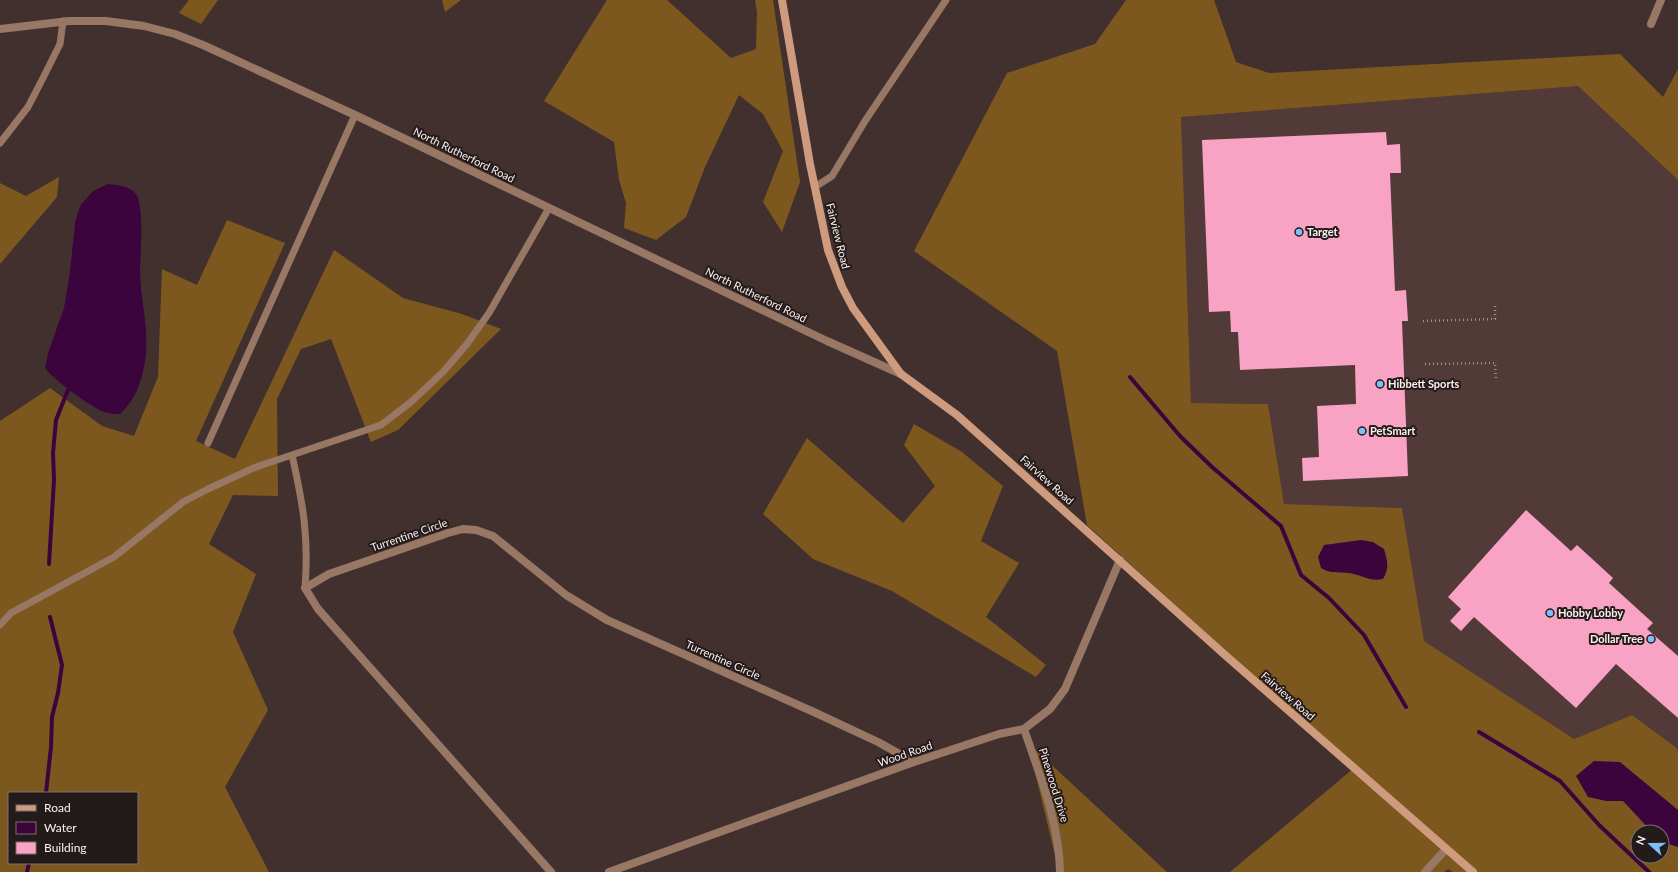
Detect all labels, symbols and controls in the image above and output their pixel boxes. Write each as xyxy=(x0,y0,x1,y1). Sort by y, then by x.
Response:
street label: North Rutherford Road xyxy=(411,124,517,185)
street label: Fairview Road xyxy=(824,202,853,270)
place label: Target xyxy=(1307,225,1339,238)
marker: Target xyxy=(1294,227,1304,237)
street label: North Rutherford Road xyxy=(703,264,809,325)
place label: Hibbett Sports xyxy=(1388,377,1460,390)
marker: Hibbett Sports xyxy=(1375,379,1385,389)
place label: PetSmart xyxy=(1370,424,1416,437)
marker: PetSmart xyxy=(1357,426,1367,436)
street label: Fairview Road xyxy=(1018,452,1077,507)
street label: Turrentine Circle xyxy=(369,515,449,554)
place label: Hobby Lobby xyxy=(1558,606,1623,619)
marker: Hobby Lobby xyxy=(1545,608,1555,618)
place label: Dollar Tree xyxy=(1590,632,1643,645)
marker: Dollar Tree xyxy=(1646,634,1656,644)
street label: Turrentine Circle xyxy=(684,637,763,682)
street label: Fairview Road xyxy=(1259,669,1318,723)
street label: Wood Road xyxy=(876,738,934,769)
street label: Pinewood Drive xyxy=(1037,746,1072,824)
legend xyxy=(8,792,138,864)
text: Road xyxy=(44,800,71,815)
text: Water xyxy=(44,820,77,835)
north arrow xyxy=(1630,824,1670,864)
text: N xyxy=(1633,834,1648,847)
text: Building xyxy=(44,840,87,855)

